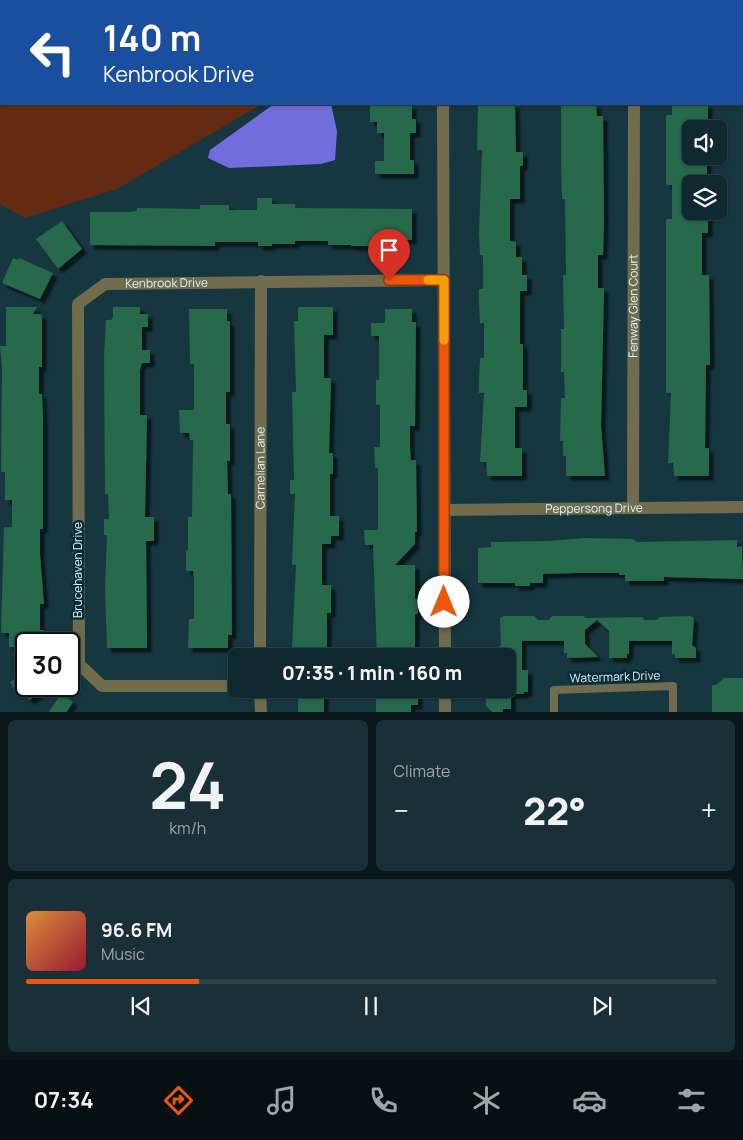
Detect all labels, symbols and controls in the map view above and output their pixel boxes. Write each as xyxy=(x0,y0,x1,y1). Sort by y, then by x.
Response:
text: 140 m xyxy=(103,14,201,62)
icon: left xyxy=(20,20,85,85)
text: Kenbrook Drive xyxy=(103,59,254,89)
map controls xyxy=(682,120,727,220)
button: sound xyxy=(682,120,727,165)
button: layers xyxy=(682,175,727,220)
pin xyxy=(368,229,410,280)
icon: arrive xyxy=(375,236,403,264)
street label: Fenway Glen Court xyxy=(624,254,642,358)
street label: Kenbrook Drive xyxy=(125,274,208,292)
street label: Carnelian Lane xyxy=(251,427,269,509)
street label: Peppersong Drive xyxy=(545,499,643,517)
street label: Brucehaven Drive xyxy=(69,522,86,618)
position arrow xyxy=(417,575,469,627)
speed limit sign: 30 xyxy=(15,632,80,697)
text: 07:35 · 1 min · 160 m xyxy=(282,660,462,686)
street label: Watermark Drive xyxy=(569,666,661,687)
text: 24 xyxy=(149,740,226,829)
text: Climate xyxy=(394,760,450,782)
text: 22° xyxy=(523,784,586,836)
text: − xyxy=(394,791,409,829)
text: + xyxy=(701,791,717,829)
text: km/h xyxy=(169,817,206,839)
text: 96.6 FM xyxy=(101,917,172,943)
text: Music xyxy=(101,943,145,965)
icon: previous xyxy=(127,992,155,1020)
icon: pause xyxy=(357,992,385,1020)
icon: next xyxy=(588,992,616,1020)
icon: directions xyxy=(161,1083,196,1118)
icon: music xyxy=(264,1083,299,1118)
icon: phone xyxy=(366,1083,401,1118)
icon: climate xyxy=(469,1083,504,1118)
icon: car xyxy=(572,1083,607,1118)
icon: filters xyxy=(674,1083,709,1118)
text: 07:34 xyxy=(34,1085,94,1115)

